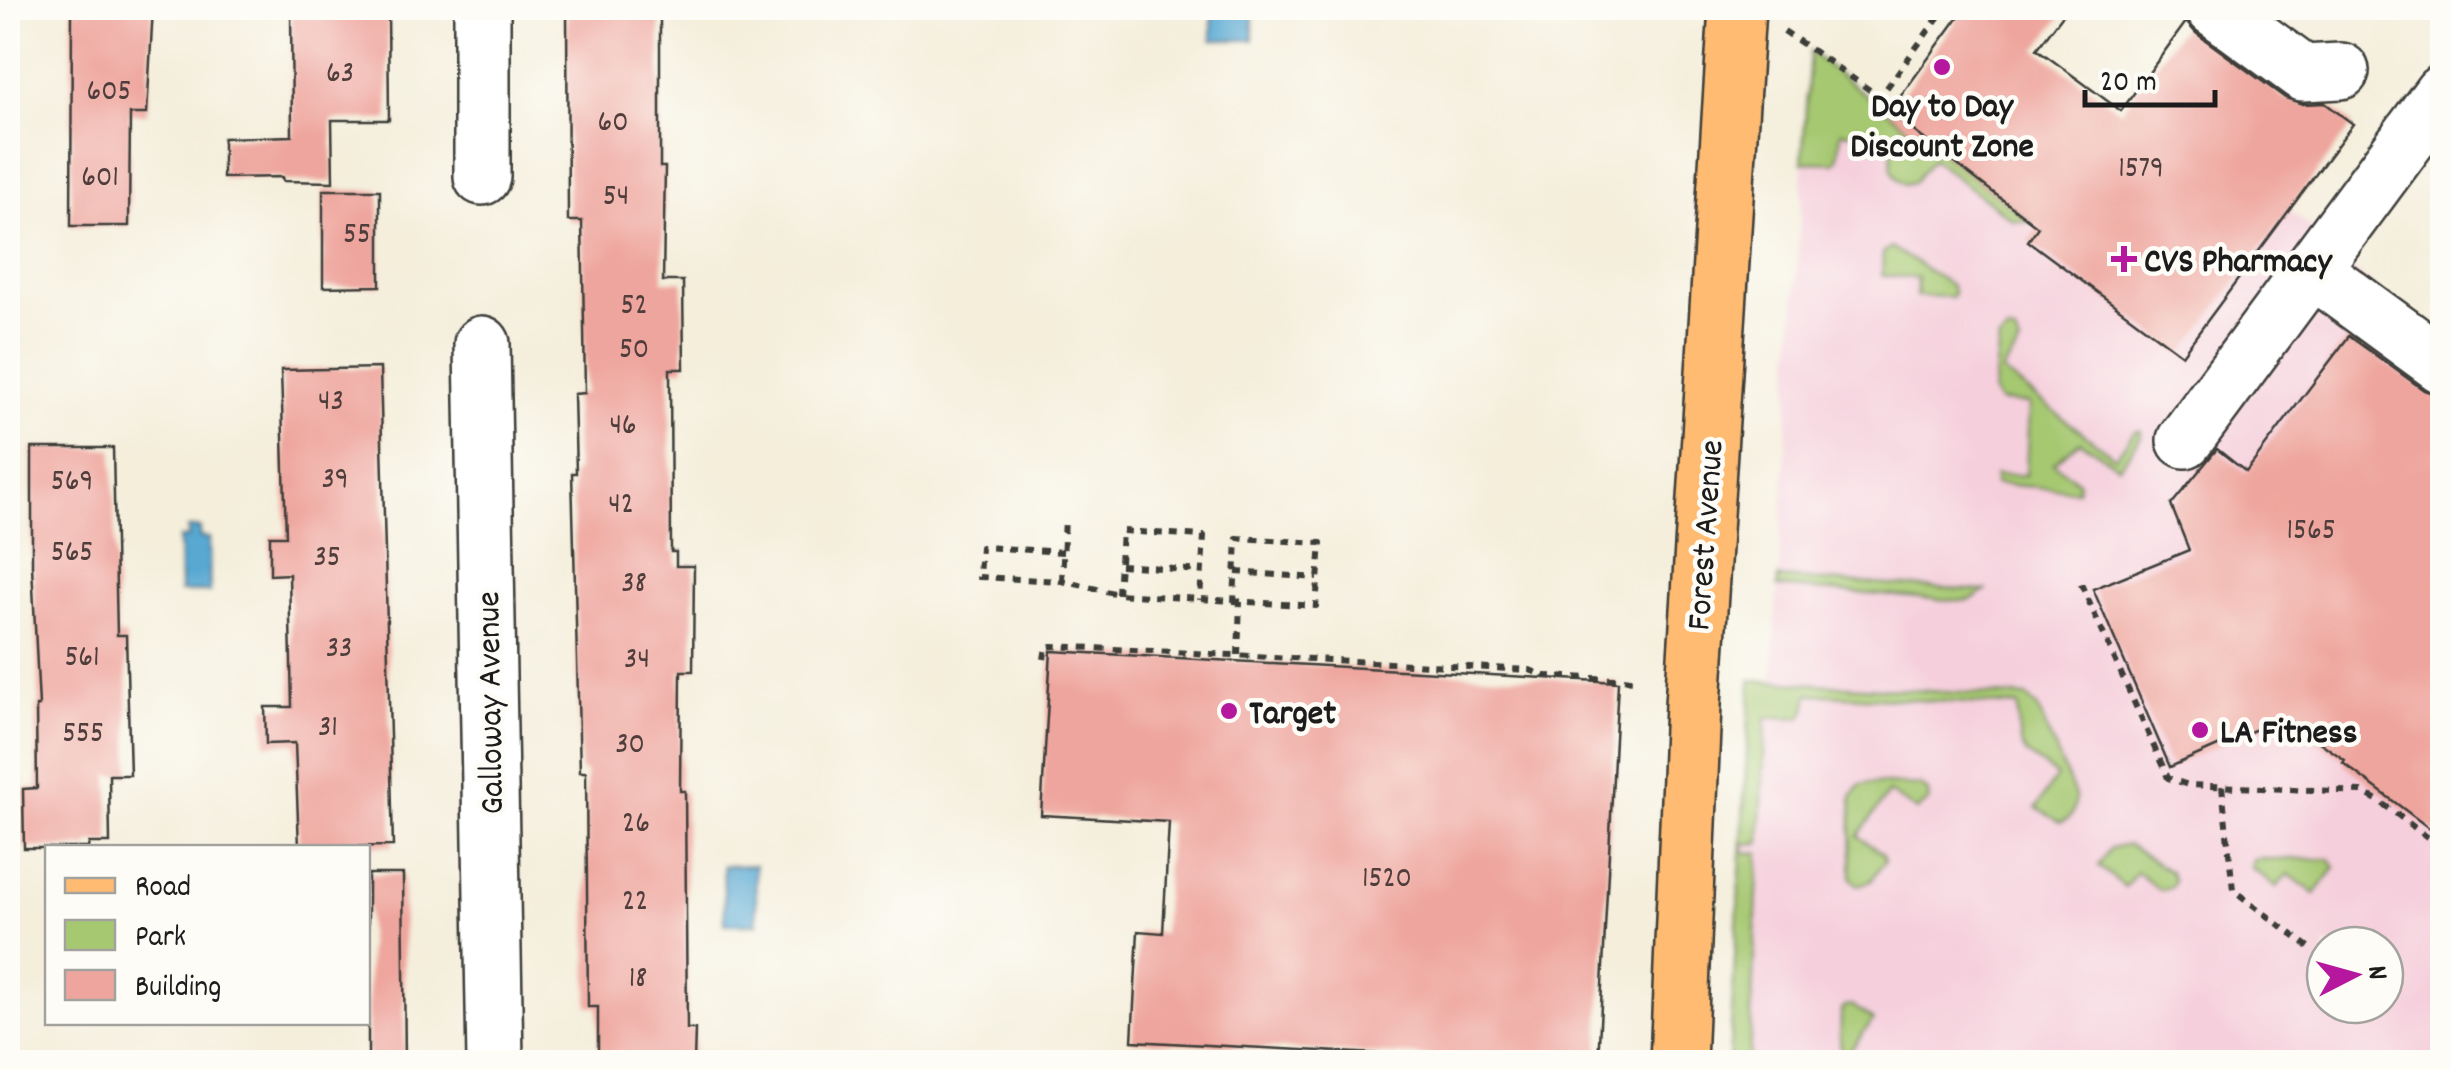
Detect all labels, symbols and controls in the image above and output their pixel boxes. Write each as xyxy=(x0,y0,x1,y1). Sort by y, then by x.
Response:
scale bar xyxy=(2085,45,2215,107)
house number: 63 xyxy=(326,54,354,97)
marker: Day to Day Discount Zone xyxy=(1931,56,1953,78)
text: 20 m xyxy=(2100,63,2157,106)
house number: 605 xyxy=(87,72,131,115)
place label: Day to Day Discount Zone xyxy=(1850,84,2034,174)
house number: 60 xyxy=(597,103,629,146)
house number: 1579 xyxy=(2118,149,2164,192)
house number: 601 xyxy=(81,158,119,201)
house number: 54 xyxy=(603,177,629,220)
house number: 55 xyxy=(343,215,371,258)
place label: CVS Pharmacy xyxy=(2144,239,2333,289)
marker: CVS Pharmacy xyxy=(2113,248,2135,270)
house number: 52 xyxy=(621,286,648,329)
house number: 50 xyxy=(619,330,649,373)
house number: 43 xyxy=(318,382,344,425)
house number: 46 xyxy=(609,406,637,449)
street label: Forest Avenue xyxy=(1676,438,1740,632)
house number: 39 xyxy=(321,460,349,503)
house number: 569 xyxy=(51,462,93,505)
house number: 42 xyxy=(608,485,634,528)
house number: 1565 xyxy=(2286,511,2336,554)
house number: 565 xyxy=(51,533,93,576)
house number: 35 xyxy=(313,538,341,581)
house number: 38 xyxy=(621,564,647,607)
street label: Galloway Avenue xyxy=(466,591,520,815)
house number: 33 xyxy=(326,629,352,672)
house number: 561 xyxy=(64,638,100,681)
house number: 34 xyxy=(624,640,650,683)
place label: Target xyxy=(1249,691,1336,741)
marker: Target xyxy=(1218,700,1240,722)
house number: 31 xyxy=(318,708,338,751)
place label: LA Fitness xyxy=(2220,710,2357,760)
house number: 555 xyxy=(62,714,104,757)
marker: LA Fitness xyxy=(2189,719,2211,741)
house number: 30 xyxy=(615,725,645,768)
house number: 26 xyxy=(622,804,650,847)
legend xyxy=(45,845,370,1025)
house number: 1520 xyxy=(1362,859,1412,902)
text: Road xyxy=(135,868,191,911)
house number: 22 xyxy=(622,882,648,925)
text: Park xyxy=(135,918,186,961)
north arrow xyxy=(2305,925,2405,1025)
house number: 18 xyxy=(629,959,647,1002)
text: N xyxy=(2354,964,2396,982)
text: Building xyxy=(135,968,221,1011)

